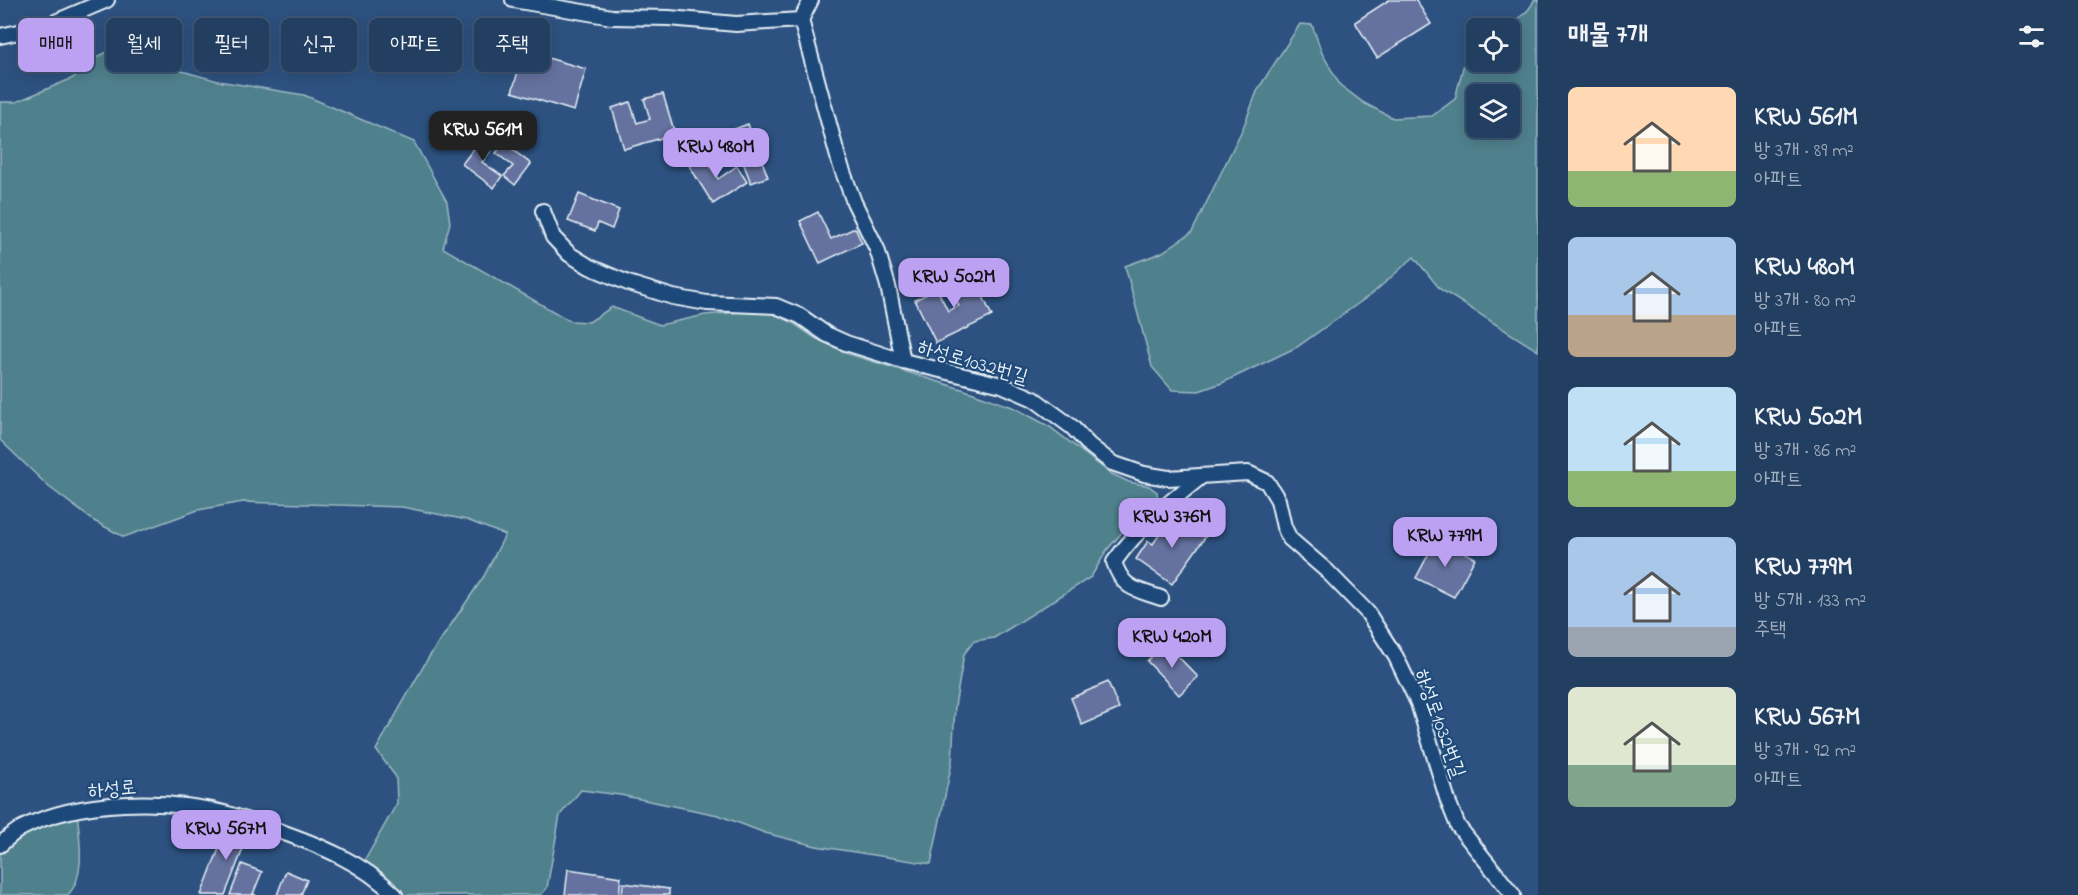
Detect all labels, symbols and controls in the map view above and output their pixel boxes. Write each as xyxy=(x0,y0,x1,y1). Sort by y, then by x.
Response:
text: 매물 7개 xyxy=(1568,17,1648,55)
chip: 매매 xyxy=(18,18,94,72)
chip: 월세 xyxy=(106,18,182,72)
chip: 필터 xyxy=(194,18,269,72)
chip: 신규 xyxy=(281,18,357,72)
chip: 아파트 xyxy=(369,18,462,72)
chip: 주택 xyxy=(474,18,550,72)
map controls xyxy=(1466,18,1520,138)
button: locate xyxy=(1466,18,1520,72)
icon: filters xyxy=(2015,20,2048,53)
button: layers xyxy=(1466,84,1520,138)
text: KRW 561M xyxy=(1754,99,1858,137)
pin: KRW 561M xyxy=(421,111,545,162)
icon: home xyxy=(1616,111,1688,183)
text: KRW 561M xyxy=(443,116,523,145)
pin: KRW 480M xyxy=(654,128,778,179)
text: KRW 480M xyxy=(677,133,755,162)
text: 방 3개 · 89 m² xyxy=(1754,137,1854,166)
text: 아파트 xyxy=(1754,166,1802,195)
text: KRW 480M xyxy=(1754,249,1855,287)
pin: KRW 502M xyxy=(892,258,1016,309)
icon: home xyxy=(1616,261,1688,333)
text: KRW 502M xyxy=(912,263,996,292)
text: 방 3개 · 80 m² xyxy=(1754,287,1856,316)
text: 아파트 xyxy=(1754,316,1802,345)
street label: 하성로1032번길 xyxy=(914,334,1031,393)
text: KRW 502M xyxy=(1754,399,1862,437)
icon: home xyxy=(1616,411,1688,483)
text: 방 3개 · 86 m² xyxy=(1754,437,1856,466)
text: 아파트 xyxy=(1754,466,1802,495)
pin: KRW 376M xyxy=(1110,498,1234,549)
text: KRW 376M xyxy=(1133,503,1211,532)
pin: KRW 779M xyxy=(1383,517,1507,568)
text: KRW 779M xyxy=(1407,522,1483,551)
text: KRW 779M xyxy=(1754,549,1853,587)
icon: home xyxy=(1616,561,1688,633)
text: 방 5개 · 133 m² xyxy=(1754,587,1866,616)
text: 주택 xyxy=(1754,616,1786,645)
pin: KRW 420M xyxy=(1110,618,1234,669)
text: KRW 420M xyxy=(1132,623,1212,652)
street label: 하성로1032번길 xyxy=(1406,665,1472,782)
text: KRW 567M xyxy=(1754,699,1860,737)
icon: home xyxy=(1616,711,1688,783)
text: 방 3개 · 92 m² xyxy=(1754,737,1856,766)
text: 아파트 xyxy=(1754,766,1802,795)
street label: 하성로 xyxy=(87,774,138,807)
pin: KRW 567M xyxy=(164,810,288,861)
text: KRW 567M xyxy=(185,815,267,844)

